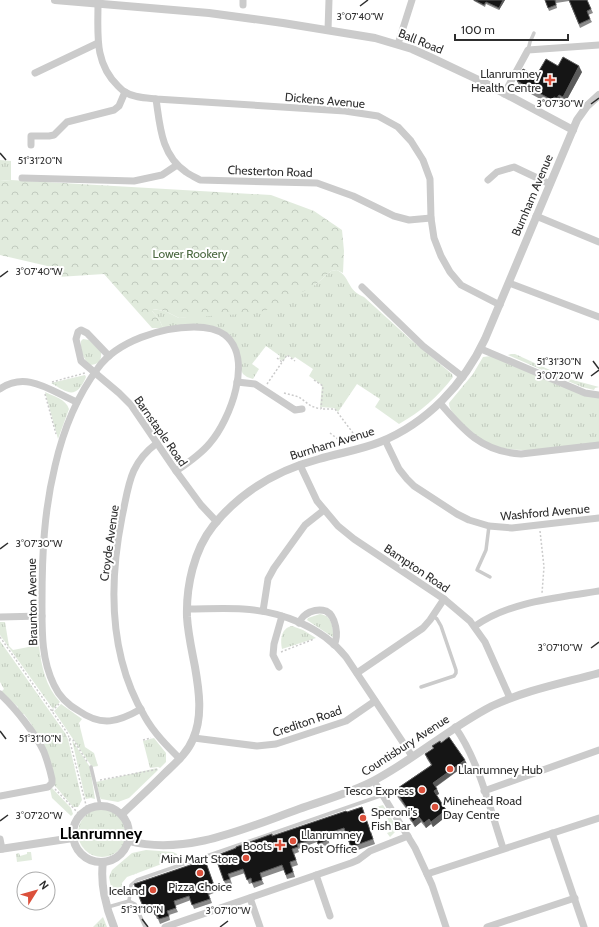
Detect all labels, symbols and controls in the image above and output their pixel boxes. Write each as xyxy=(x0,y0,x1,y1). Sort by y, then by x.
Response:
text: 3°07'40"W xyxy=(336,10,384,23)
scale bar xyxy=(455,16,568,42)
text: 100 m xyxy=(461,22,495,37)
street label: Ball Road xyxy=(396,25,446,57)
place label: Llanrumney Health Centre xyxy=(471,66,541,95)
marker: Llanrumney Health Centre xyxy=(544,74,556,86)
street label: Dickens Avenue xyxy=(284,89,366,111)
text: 3°07'30"W xyxy=(536,97,584,110)
street label: Burnham Avenue xyxy=(508,152,556,238)
text: 51°31'20"N xyxy=(18,154,62,167)
street label: Chesterton Road xyxy=(227,162,313,180)
park label: Lower Rookery xyxy=(152,246,228,261)
text: 3°07'40"W xyxy=(15,265,63,278)
text: 51°31'30"N xyxy=(537,355,581,368)
text: 3°07'20"W xyxy=(537,369,584,382)
street label: Barnstaple Road xyxy=(131,393,191,469)
street label: Burnham Avenue xyxy=(288,423,376,463)
street label: Washford Avenue xyxy=(500,501,590,523)
street label: Croyde Avenue xyxy=(96,504,122,582)
text: 3°07'30"W xyxy=(15,537,63,550)
street label: Bampton Road xyxy=(381,541,453,595)
street label: Braunton Avenue xyxy=(24,558,40,646)
text: 3°07'10"W xyxy=(538,641,583,654)
street label: Crediton Road xyxy=(270,702,344,740)
street label: Countisbury Avenue xyxy=(358,711,452,779)
text: 51°31'10"N xyxy=(19,732,61,745)
place label: Llanrumney Hub xyxy=(458,762,543,777)
marker: Llanrumney Hub xyxy=(445,764,455,774)
place label: Tesco Express xyxy=(344,783,414,798)
marker: Tesco Express xyxy=(417,785,427,795)
place label: Minehead Road Day Centre xyxy=(443,793,522,822)
marker: Minehead Road Day Centre xyxy=(430,802,440,812)
place label: Speroni's Fish Bar xyxy=(371,804,418,833)
text: 3°07'20"W xyxy=(16,809,63,822)
marker: Speroni's Fish Bar xyxy=(358,813,368,823)
district label: Llanrumney xyxy=(60,824,143,843)
place label: Llanrumney Post Office xyxy=(301,827,362,856)
marker: Llanrumney Post Office xyxy=(288,836,298,846)
place label: Boots xyxy=(243,838,272,853)
marker: Boots xyxy=(275,840,285,850)
place label: Mini Mart Store xyxy=(161,851,238,866)
marker: Mini Mart Store xyxy=(241,853,251,863)
marker: Pizza Choice xyxy=(195,868,205,878)
north arrow xyxy=(16,871,56,911)
text: N xyxy=(36,878,52,892)
place label: Pizza Choice xyxy=(168,879,232,894)
place label: Iceland xyxy=(109,883,145,898)
marker: Iceland xyxy=(148,885,158,895)
text: 51°31'10"N xyxy=(121,903,163,916)
text: 3°07'10"W xyxy=(206,904,251,917)

